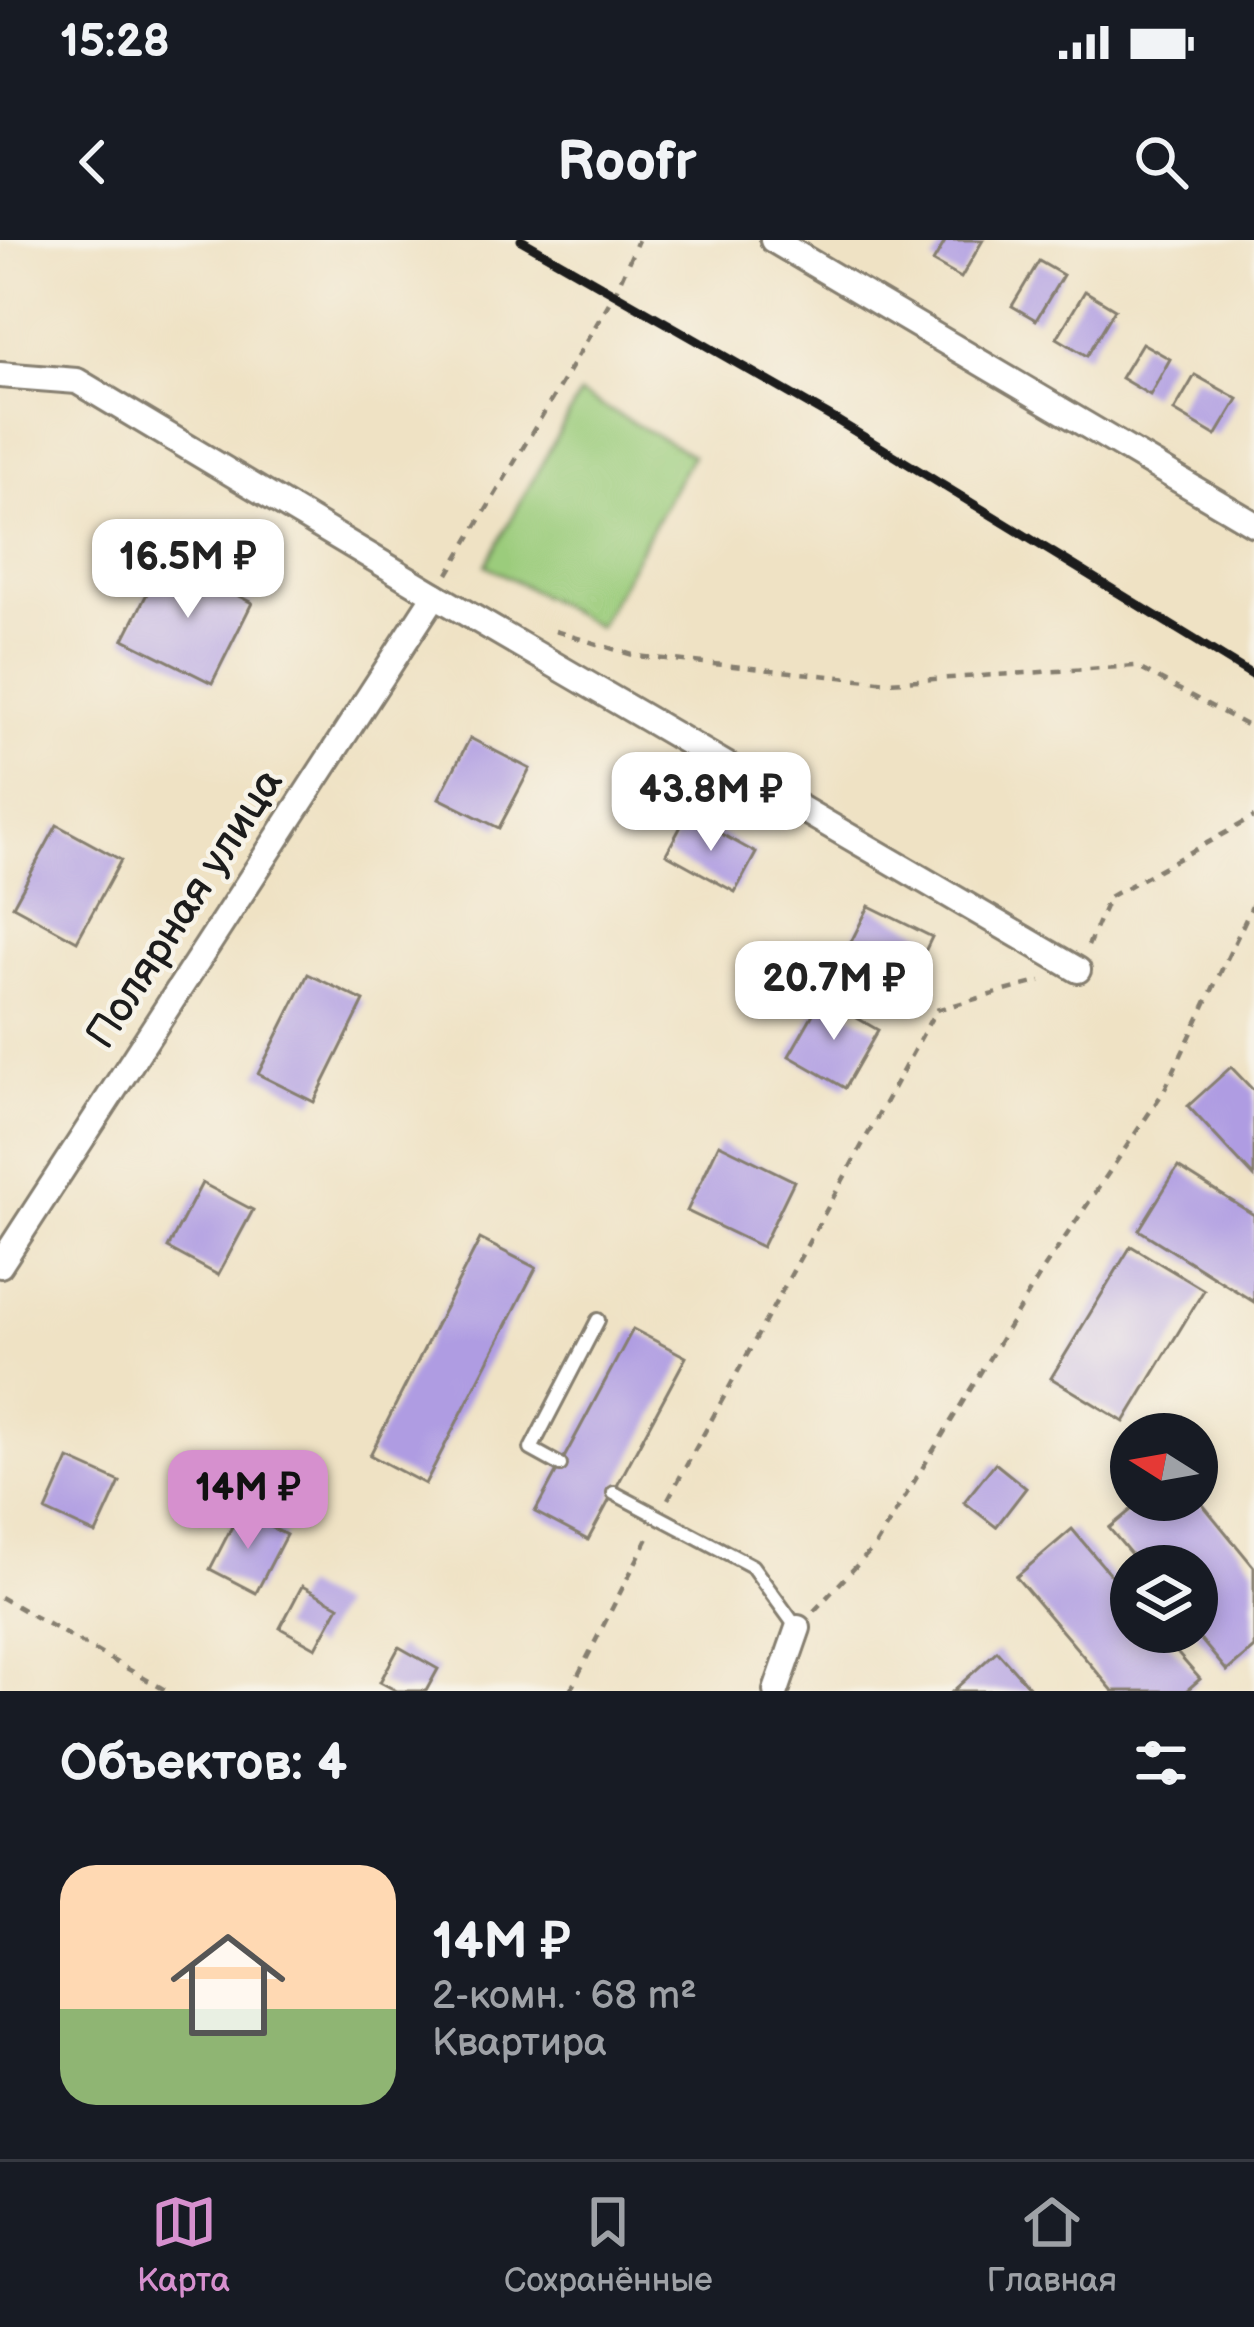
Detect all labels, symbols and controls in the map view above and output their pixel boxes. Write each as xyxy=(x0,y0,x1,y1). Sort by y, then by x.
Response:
text: 15:28 xyxy=(60,15,170,70)
icon: back xyxy=(60,129,126,195)
icon: search xyxy=(1128,129,1194,195)
text: Roofr xyxy=(557,130,697,195)
pin: 16.5M ₽ xyxy=(77,519,299,621)
text: 16.5M ₽ xyxy=(119,534,257,581)
pin: 43.8M ₽ xyxy=(600,752,822,854)
street label: Полярная улица xyxy=(76,759,295,1058)
text: 43.8M ₽ xyxy=(639,767,783,814)
pin: 20.7M ₽ xyxy=(723,941,945,1043)
text: 20.7M ₽ xyxy=(762,956,906,1003)
north arrow xyxy=(1110,1413,1218,1521)
map controls xyxy=(1110,1413,1218,1653)
pin: 14M ₽ xyxy=(164,1450,332,1552)
text: 14M ₽ xyxy=(195,1465,301,1512)
button: layers xyxy=(1110,1545,1218,1653)
icon: filters xyxy=(1128,1730,1194,1796)
text: Объектов: 4 xyxy=(60,1733,347,1794)
text: 14M ₽ xyxy=(432,1912,571,1973)
icon: home xyxy=(156,1913,300,2057)
text: 2-комн. · 68 m² xyxy=(432,1973,697,2020)
text: Квартира xyxy=(432,2020,607,2067)
tab: Карта xyxy=(137,2189,230,2301)
tab: Сохранённые xyxy=(504,2189,713,2301)
tab: Главная xyxy=(987,2189,1117,2301)

